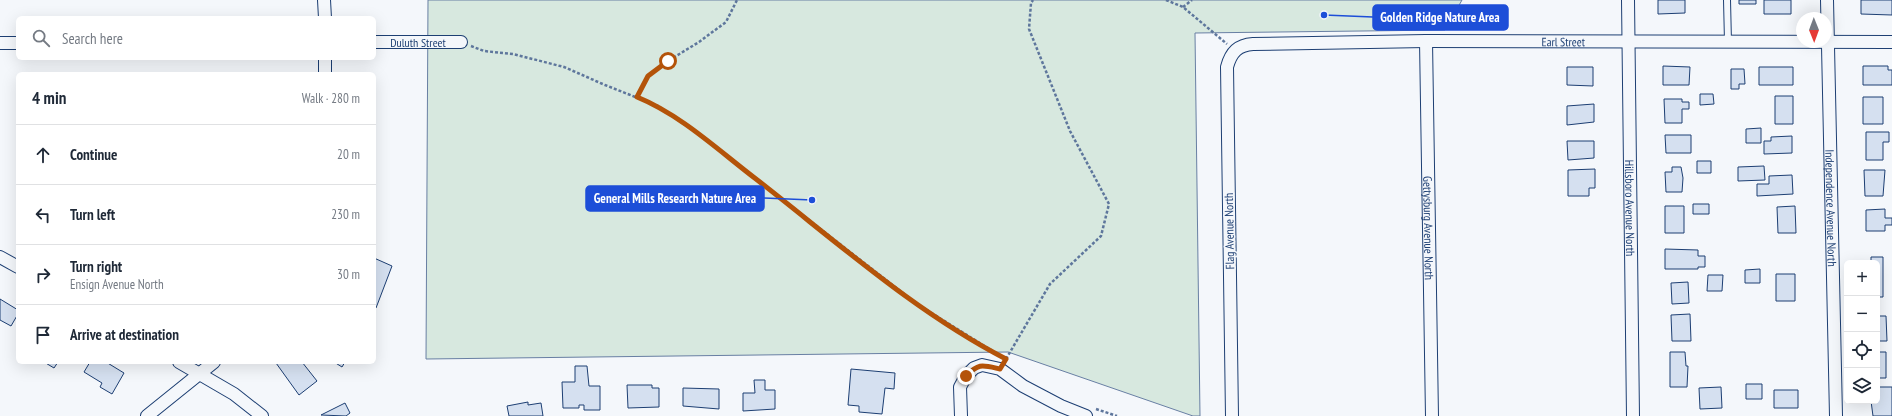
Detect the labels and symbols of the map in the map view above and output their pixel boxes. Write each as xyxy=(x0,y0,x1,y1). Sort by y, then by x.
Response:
callout: Golden Ridge Nature Area xyxy=(1373,5,1508,30)
text: Golden Ridge Nature Area xyxy=(1380,9,1500,26)
north arrow xyxy=(1796,12,1832,48)
street label: Earl Street xyxy=(1542,34,1586,49)
street label: Duluth Street xyxy=(390,35,446,50)
route start xyxy=(659,52,677,70)
street label: Independence Avenue North xyxy=(1823,149,1840,267)
street label: Hillsboro Avenue North xyxy=(1622,160,1639,256)
street label: Gettysburg Avenue North xyxy=(1421,176,1437,280)
callout: General Mills Research Nature Area xyxy=(586,186,764,211)
text: General Mills Research Nature Area xyxy=(594,190,756,207)
street label: Flag Avenue North xyxy=(1221,193,1237,269)
route end xyxy=(957,367,975,385)

